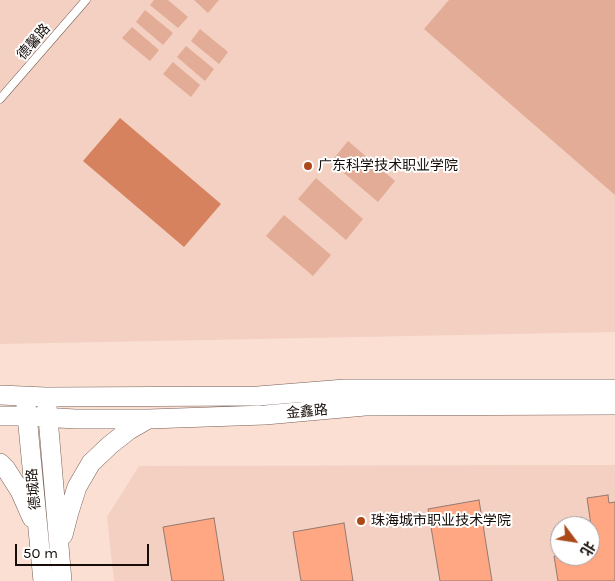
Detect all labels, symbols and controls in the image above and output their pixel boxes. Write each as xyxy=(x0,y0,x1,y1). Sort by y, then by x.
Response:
street label: 德馨路 xyxy=(14,21,54,63)
place label: 广东科学技术职业学院 xyxy=(318,158,458,174)
marker: 广东科学技术职业学院 xyxy=(302,160,314,172)
street label: 金鑫路 xyxy=(285,402,329,422)
street label: 德城路 xyxy=(24,467,44,511)
place label: 珠海城市职业技术学院 xyxy=(371,513,511,529)
marker: 珠海城市职业技术学院 xyxy=(355,515,367,527)
north arrow xyxy=(550,516,600,566)
scale bar xyxy=(18,534,151,566)
text: 北 xyxy=(577,538,598,559)
text: 50 m xyxy=(23,544,58,562)

